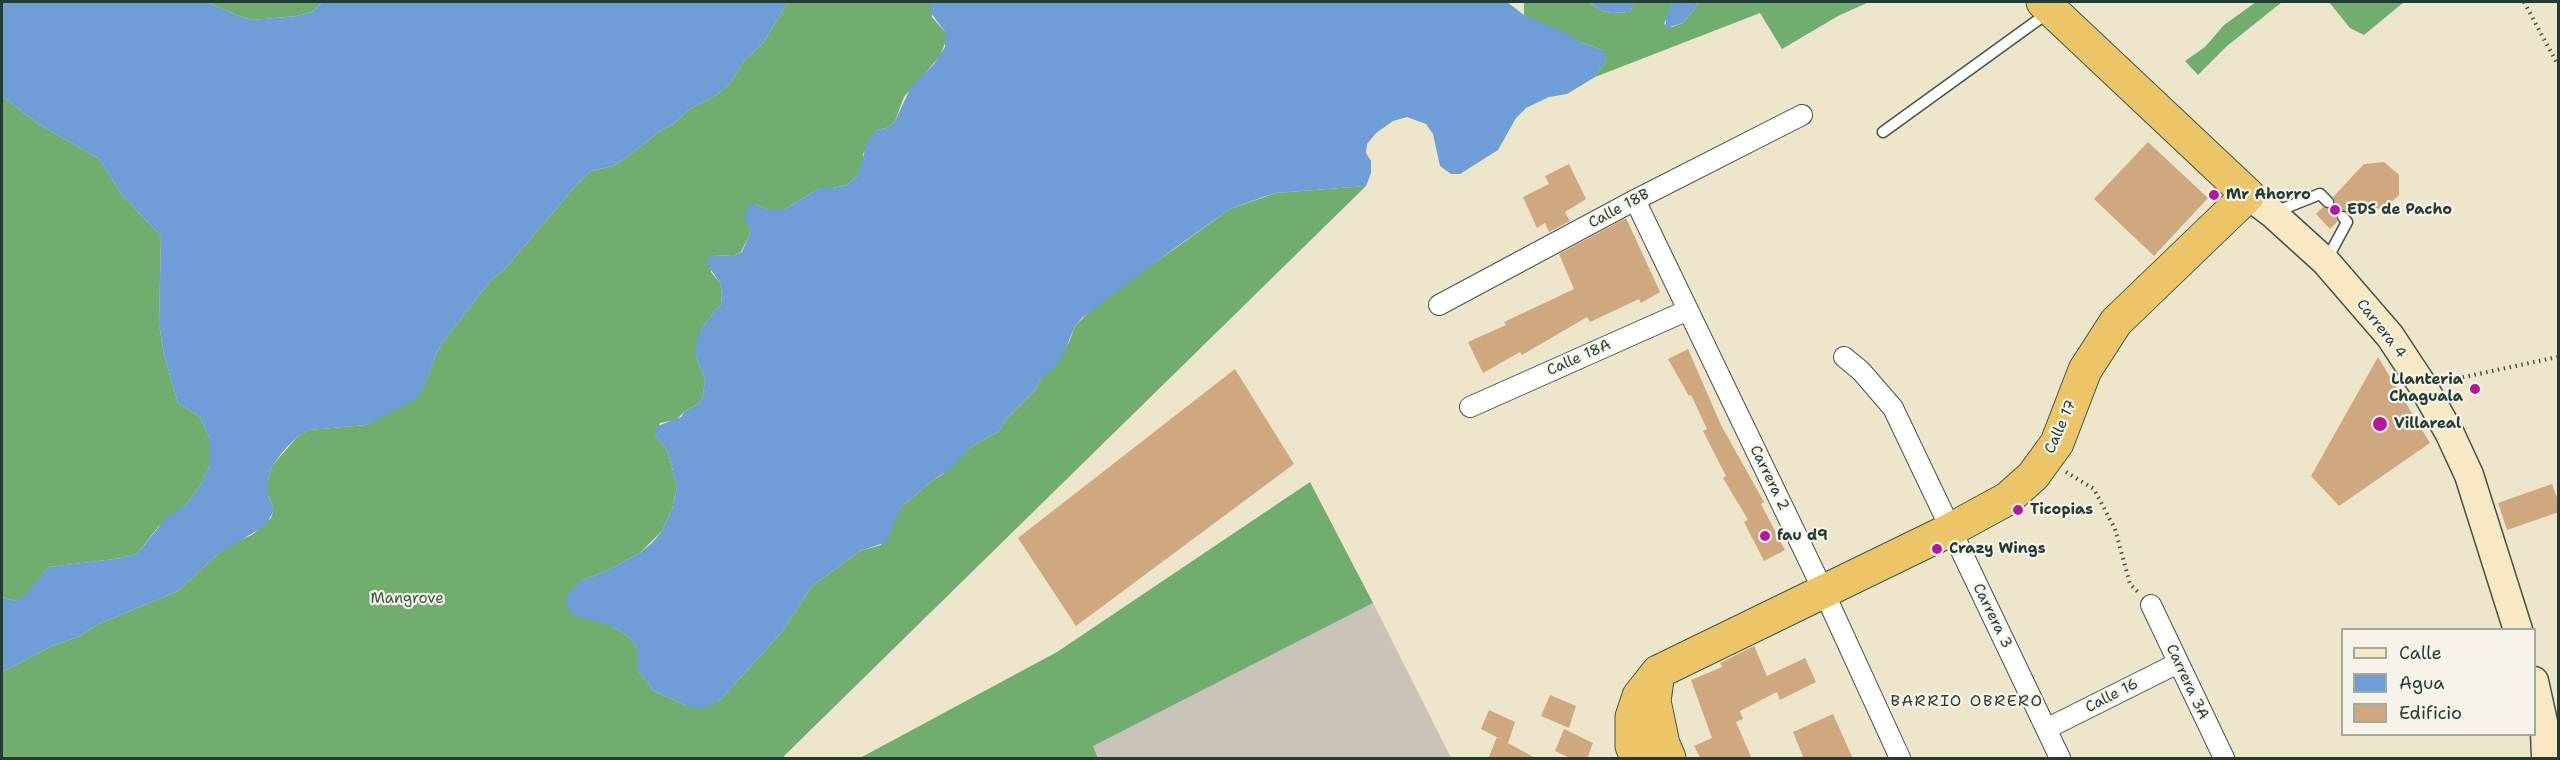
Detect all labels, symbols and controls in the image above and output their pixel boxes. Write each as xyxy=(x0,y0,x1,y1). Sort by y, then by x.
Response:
street label: Calle 18B xyxy=(1586,186,1652,232)
place label: Mr Ahorro xyxy=(2226,186,2311,204)
marker: Mr Ahorro xyxy=(2207,188,2221,202)
place label: EDS de Pacho xyxy=(2347,201,2452,219)
marker: EDS de Pacho xyxy=(2328,203,2342,217)
street label: Carrera 4 xyxy=(2352,296,2410,362)
street label: Calle 18A xyxy=(1544,336,1614,380)
place label: Llanteria Chaguala xyxy=(2389,371,2463,406)
marker: Llanteria Chaguala xyxy=(2468,382,2482,396)
street label: Calle 17 xyxy=(2041,397,2081,457)
marker: Villareal xyxy=(2371,415,2389,433)
place label: Villareal xyxy=(2394,415,2461,433)
street label: Carrera 2 xyxy=(1746,442,1792,514)
place label: Ticopias xyxy=(2030,501,2093,519)
marker: Ticopias xyxy=(2011,503,2025,517)
place label: fau d9 xyxy=(1777,527,1828,545)
marker: fau d9 xyxy=(1758,529,1772,543)
place label: Crazy Wings xyxy=(1949,540,2046,558)
marker: Crazy Wings xyxy=(1930,542,1944,556)
street label: Carrera 3 xyxy=(1969,580,2015,652)
park label: Mangrove xyxy=(370,590,444,608)
legend xyxy=(2341,628,2536,736)
text: Calle xyxy=(2399,641,2442,665)
street label: Carrera 3A xyxy=(2162,642,2212,722)
text: Agua xyxy=(2399,671,2444,695)
street label: Calle 16 xyxy=(2083,675,2141,717)
district label: BARRIO OBRERO xyxy=(1891,692,2043,712)
text: Edificio xyxy=(2399,701,2462,725)

